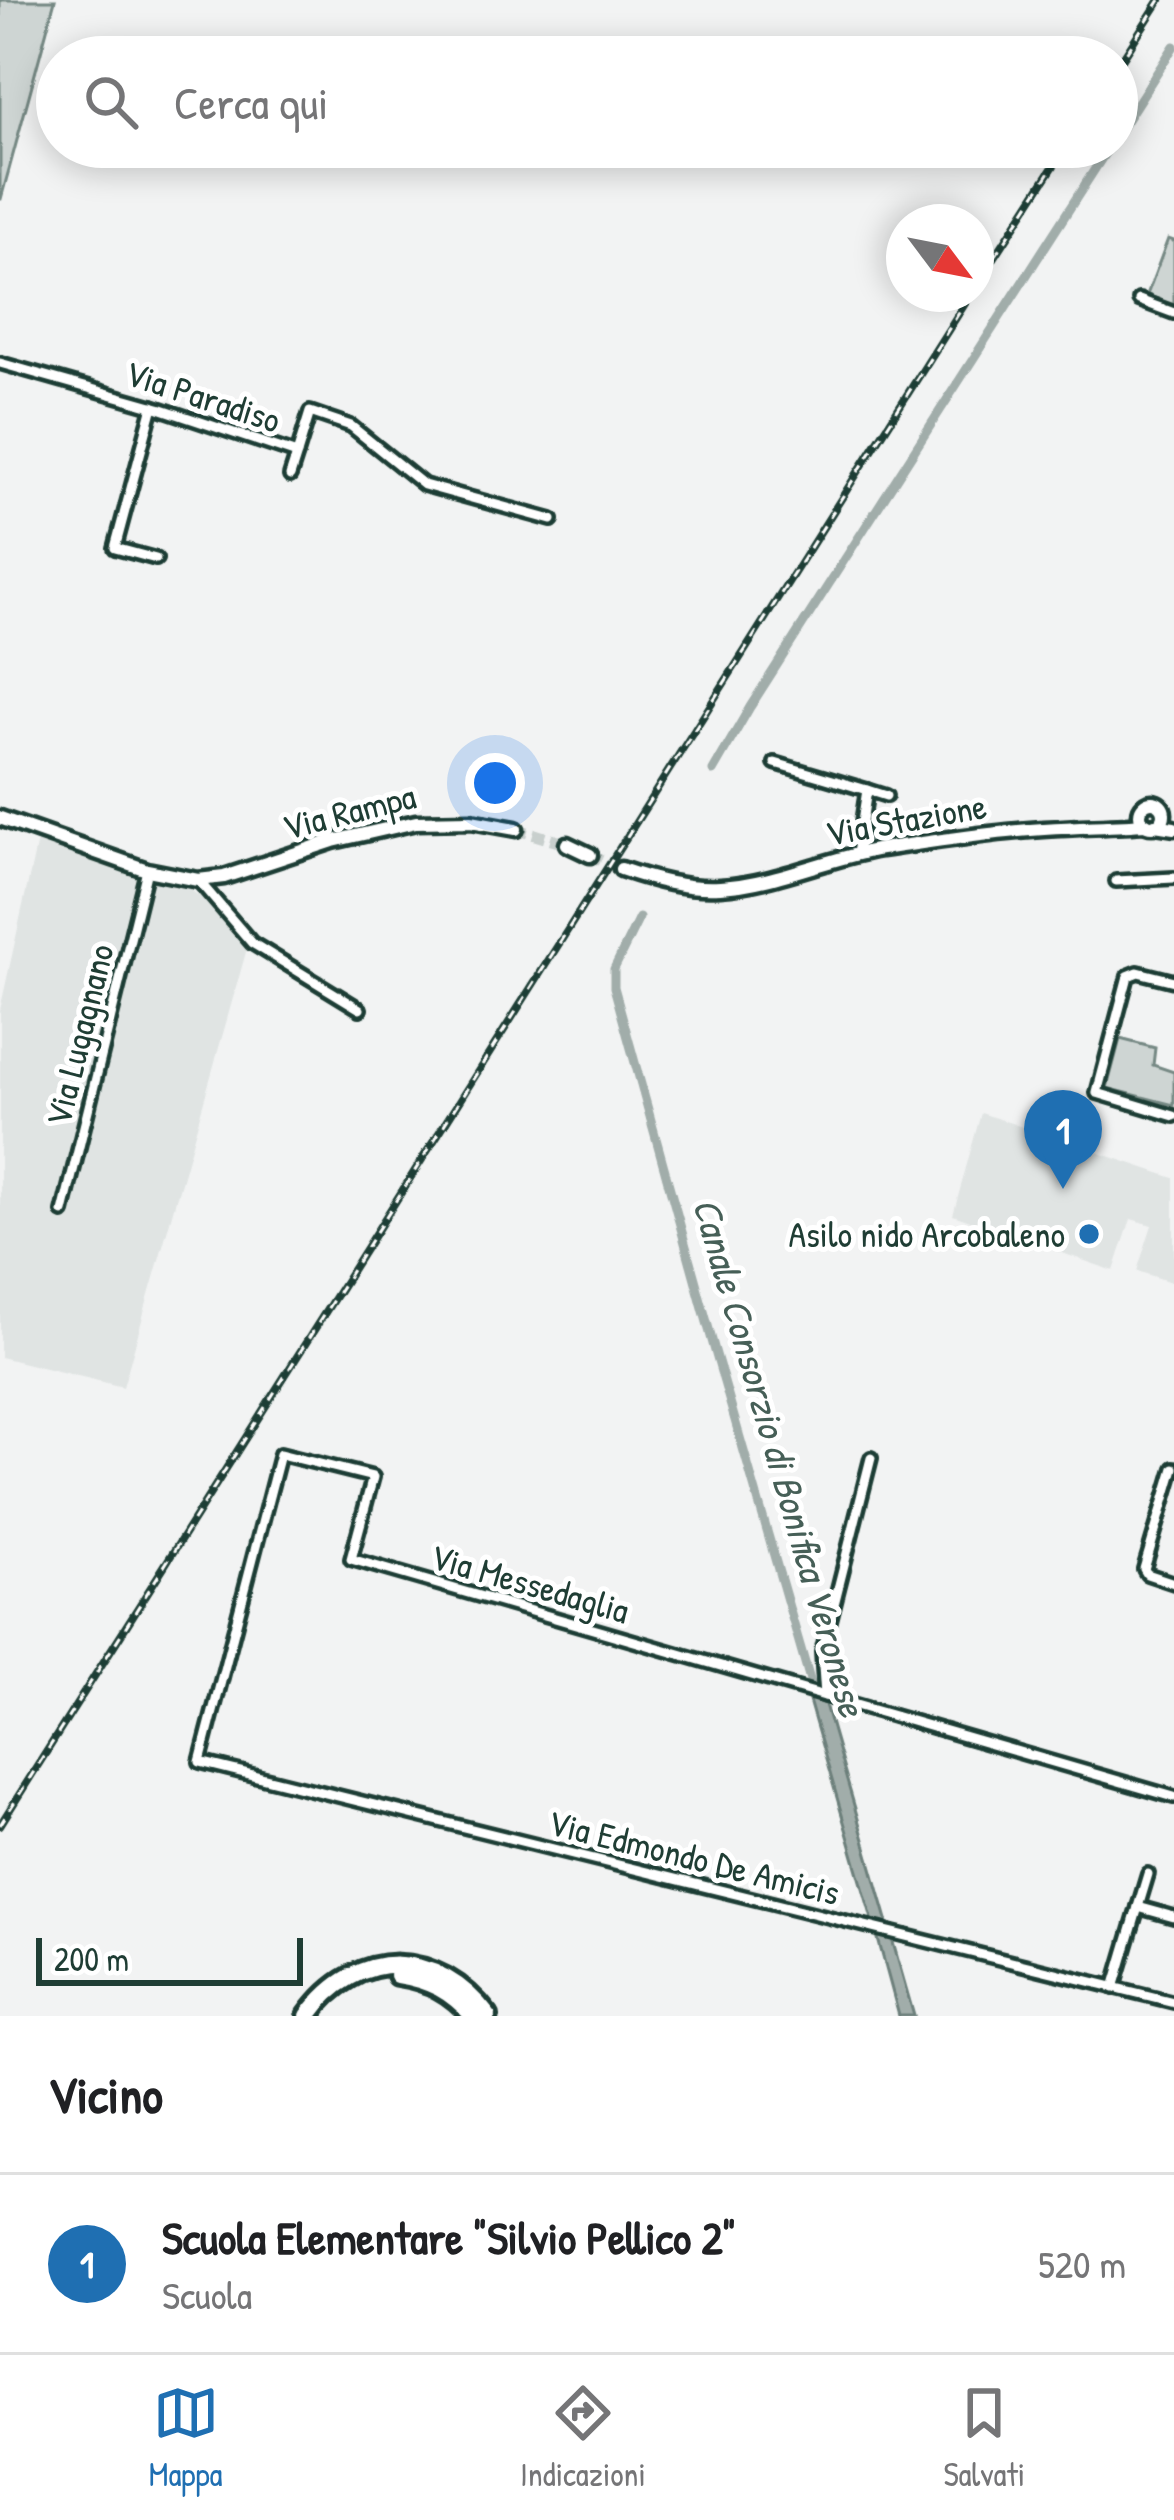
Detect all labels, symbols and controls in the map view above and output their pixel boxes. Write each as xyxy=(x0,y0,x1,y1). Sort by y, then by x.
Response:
search box xyxy=(36,36,1138,168)
icon: search xyxy=(78,69,144,135)
text: Cerca qui xyxy=(174,72,328,133)
north arrow xyxy=(886,204,994,312)
street label: Via Paradiso xyxy=(119,347,287,444)
your location xyxy=(465,753,525,813)
street label: Via Rampa xyxy=(277,770,420,851)
street label: Via Stazione xyxy=(822,780,990,857)
street label: Via Lugagnano xyxy=(32,939,125,1131)
pin: 1 xyxy=(1024,1090,1102,1189)
water label: Canale Consorzio di Bonifica Veronese xyxy=(681,1192,880,1724)
place label: Asilo nido Arcobaleno xyxy=(788,1209,1065,1258)
marker: Asilo nido Arcobaleno xyxy=(1076,1221,1102,1247)
street label: Via Messedaglia xyxy=(425,1531,635,1634)
street label: Via Edmondo De Amicis xyxy=(543,1797,845,1916)
scale bar xyxy=(36,1932,303,1985)
text: 200 m xyxy=(54,1937,129,1981)
text: Vicino xyxy=(48,2060,163,2129)
text: Scuola Elementare "Silvio Pellico 2" xyxy=(162,2207,736,2268)
text: 1 xyxy=(80,2237,94,2290)
text: 520 m xyxy=(1038,2237,1126,2290)
text: Scuola xyxy=(162,2268,252,2321)
tab: Mappa xyxy=(149,2380,223,2496)
tab: Indicazioni xyxy=(520,2380,646,2496)
tab: Salvati xyxy=(943,2380,1025,2496)

